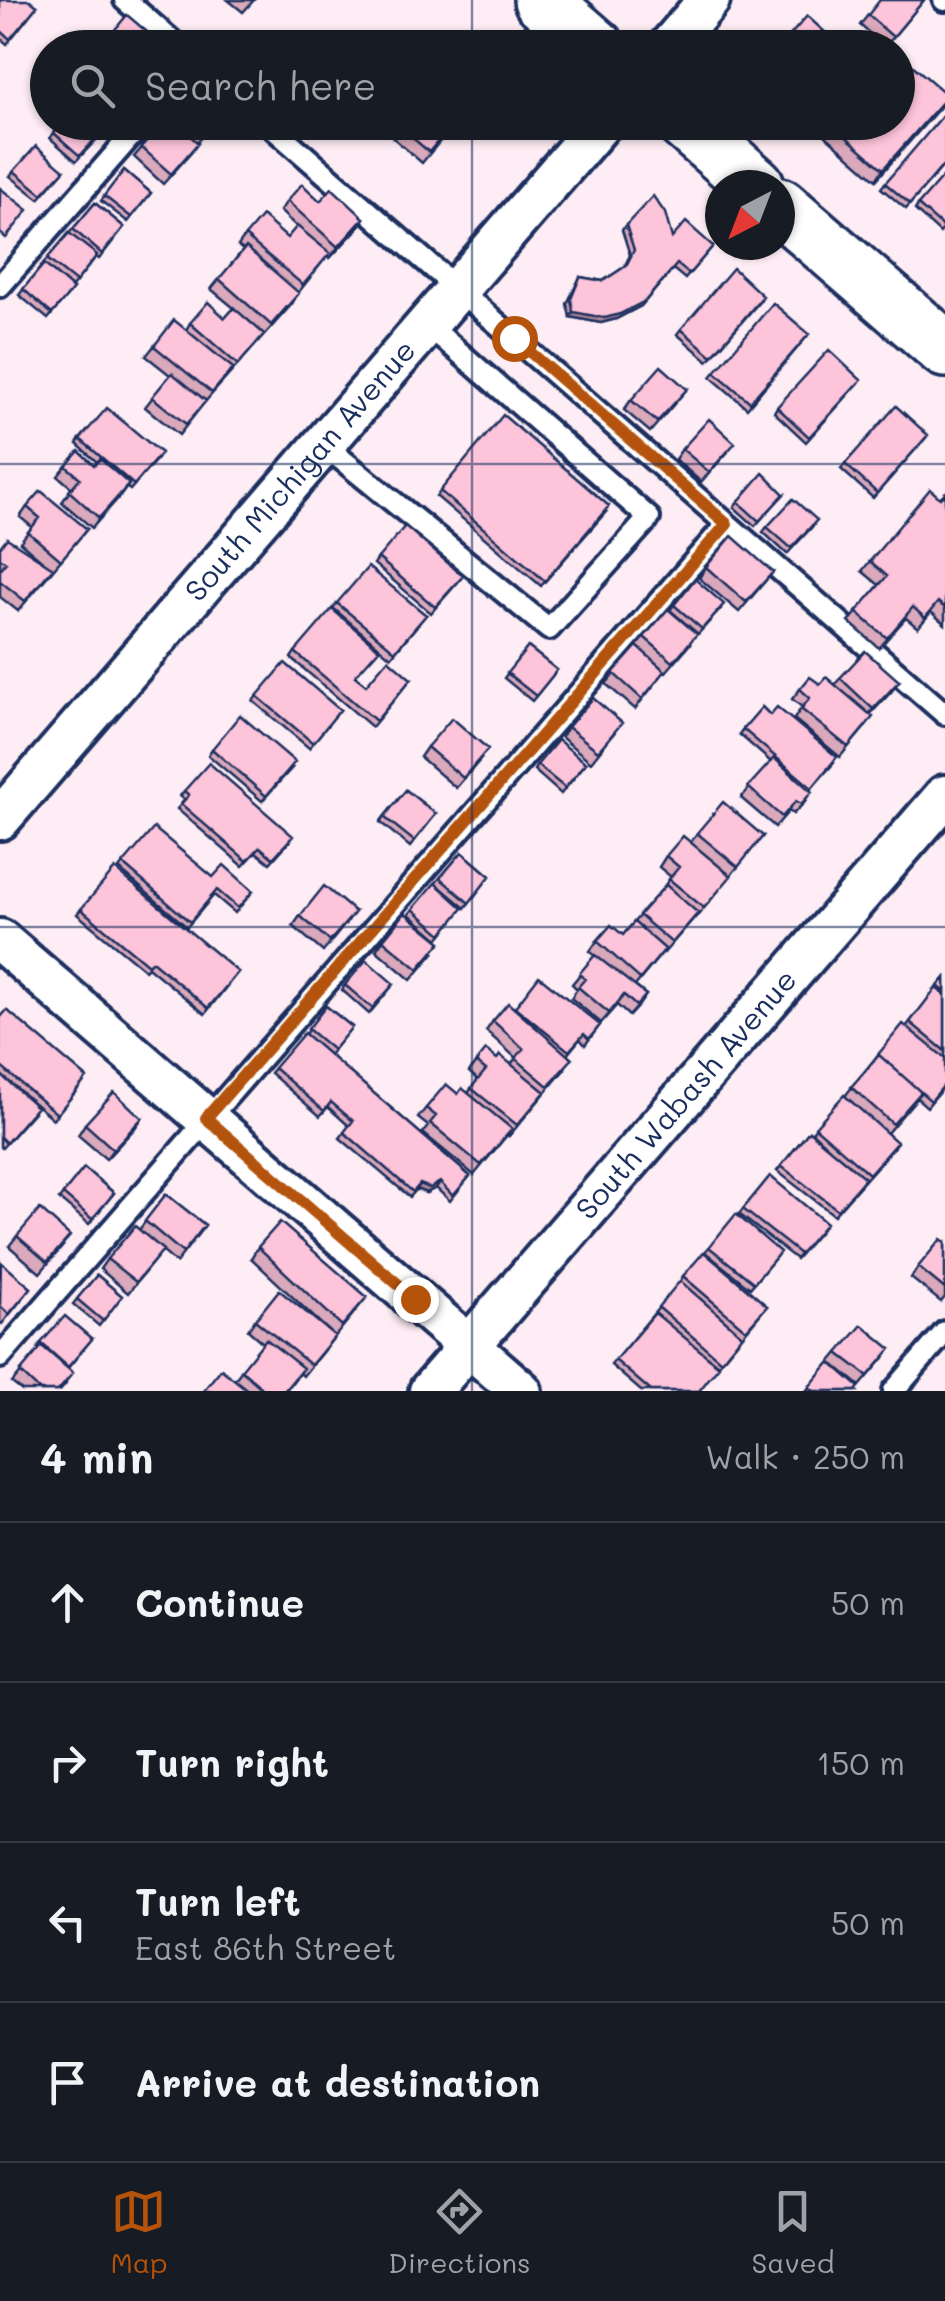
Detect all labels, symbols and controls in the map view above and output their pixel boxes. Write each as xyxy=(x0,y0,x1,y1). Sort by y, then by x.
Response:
search box xyxy=(30,30,915,140)
icon: search xyxy=(65,58,120,113)
text: Search here xyxy=(145,60,376,110)
north arrow xyxy=(705,170,795,260)
route start xyxy=(492,316,538,362)
street label: South Michigan Avenue xyxy=(175,330,423,609)
street label: South Wabash Avenue xyxy=(566,960,804,1227)
route end xyxy=(393,1277,439,1323)
text: 4 min xyxy=(40,1429,153,1484)
text: Walk · 250 m xyxy=(706,1435,905,1477)
icon: ahead xyxy=(40,1575,95,1630)
text: Continue xyxy=(135,1577,304,1627)
text: 50 m xyxy=(831,1581,905,1623)
icon: right xyxy=(40,1735,95,1790)
text: Turn right xyxy=(135,1737,329,1787)
text: 150 m xyxy=(817,1741,905,1783)
text: Turn left xyxy=(135,1876,301,1926)
icon: left xyxy=(40,1895,95,1950)
text: 50 m xyxy=(831,1901,905,1943)
text: East 86th Street xyxy=(135,1926,396,1968)
icon: arrive xyxy=(40,2055,95,2110)
text: Arrive at destination xyxy=(135,2057,540,2107)
tab: Map xyxy=(110,2184,167,2280)
tab: Directions xyxy=(388,2184,531,2280)
tab: Saved xyxy=(751,2184,835,2280)

